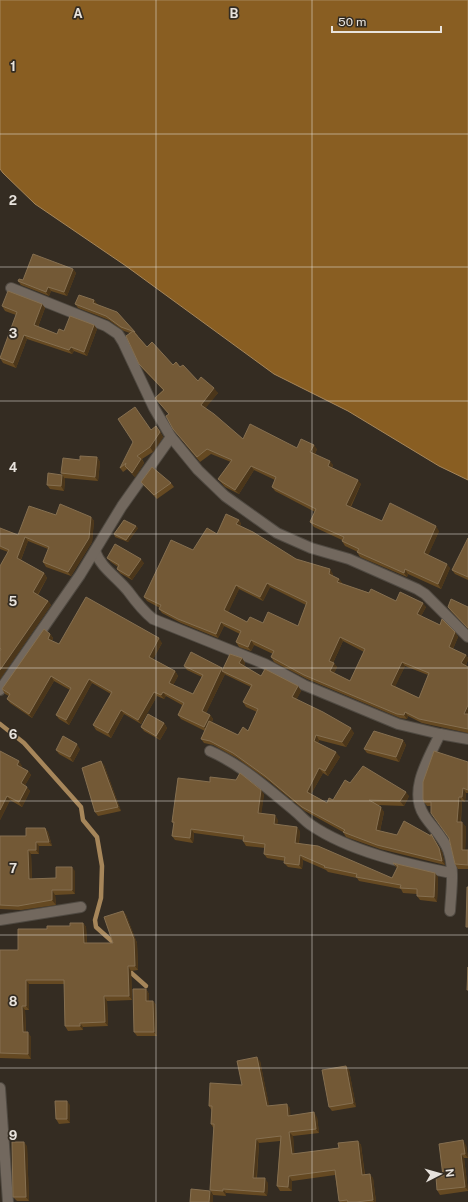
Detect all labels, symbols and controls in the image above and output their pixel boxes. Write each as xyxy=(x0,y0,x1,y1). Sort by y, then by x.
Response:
text: A xyxy=(73,6,83,21)
text: B xyxy=(230,6,239,21)
scale bar xyxy=(332,8,441,34)
text: 50 m xyxy=(338,15,366,29)
text: 1 xyxy=(10,59,16,74)
text: 2 xyxy=(9,193,17,208)
text: 3 xyxy=(9,326,18,341)
text: 4 xyxy=(9,460,18,475)
text: 5 xyxy=(9,594,18,609)
text: 6 xyxy=(9,727,18,742)
text: 7 xyxy=(9,861,17,876)
text: 8 xyxy=(9,994,18,1009)
text: 9 xyxy=(9,1128,17,1143)
north arrow xyxy=(420,1154,460,1194)
text: N xyxy=(444,1168,456,1178)

